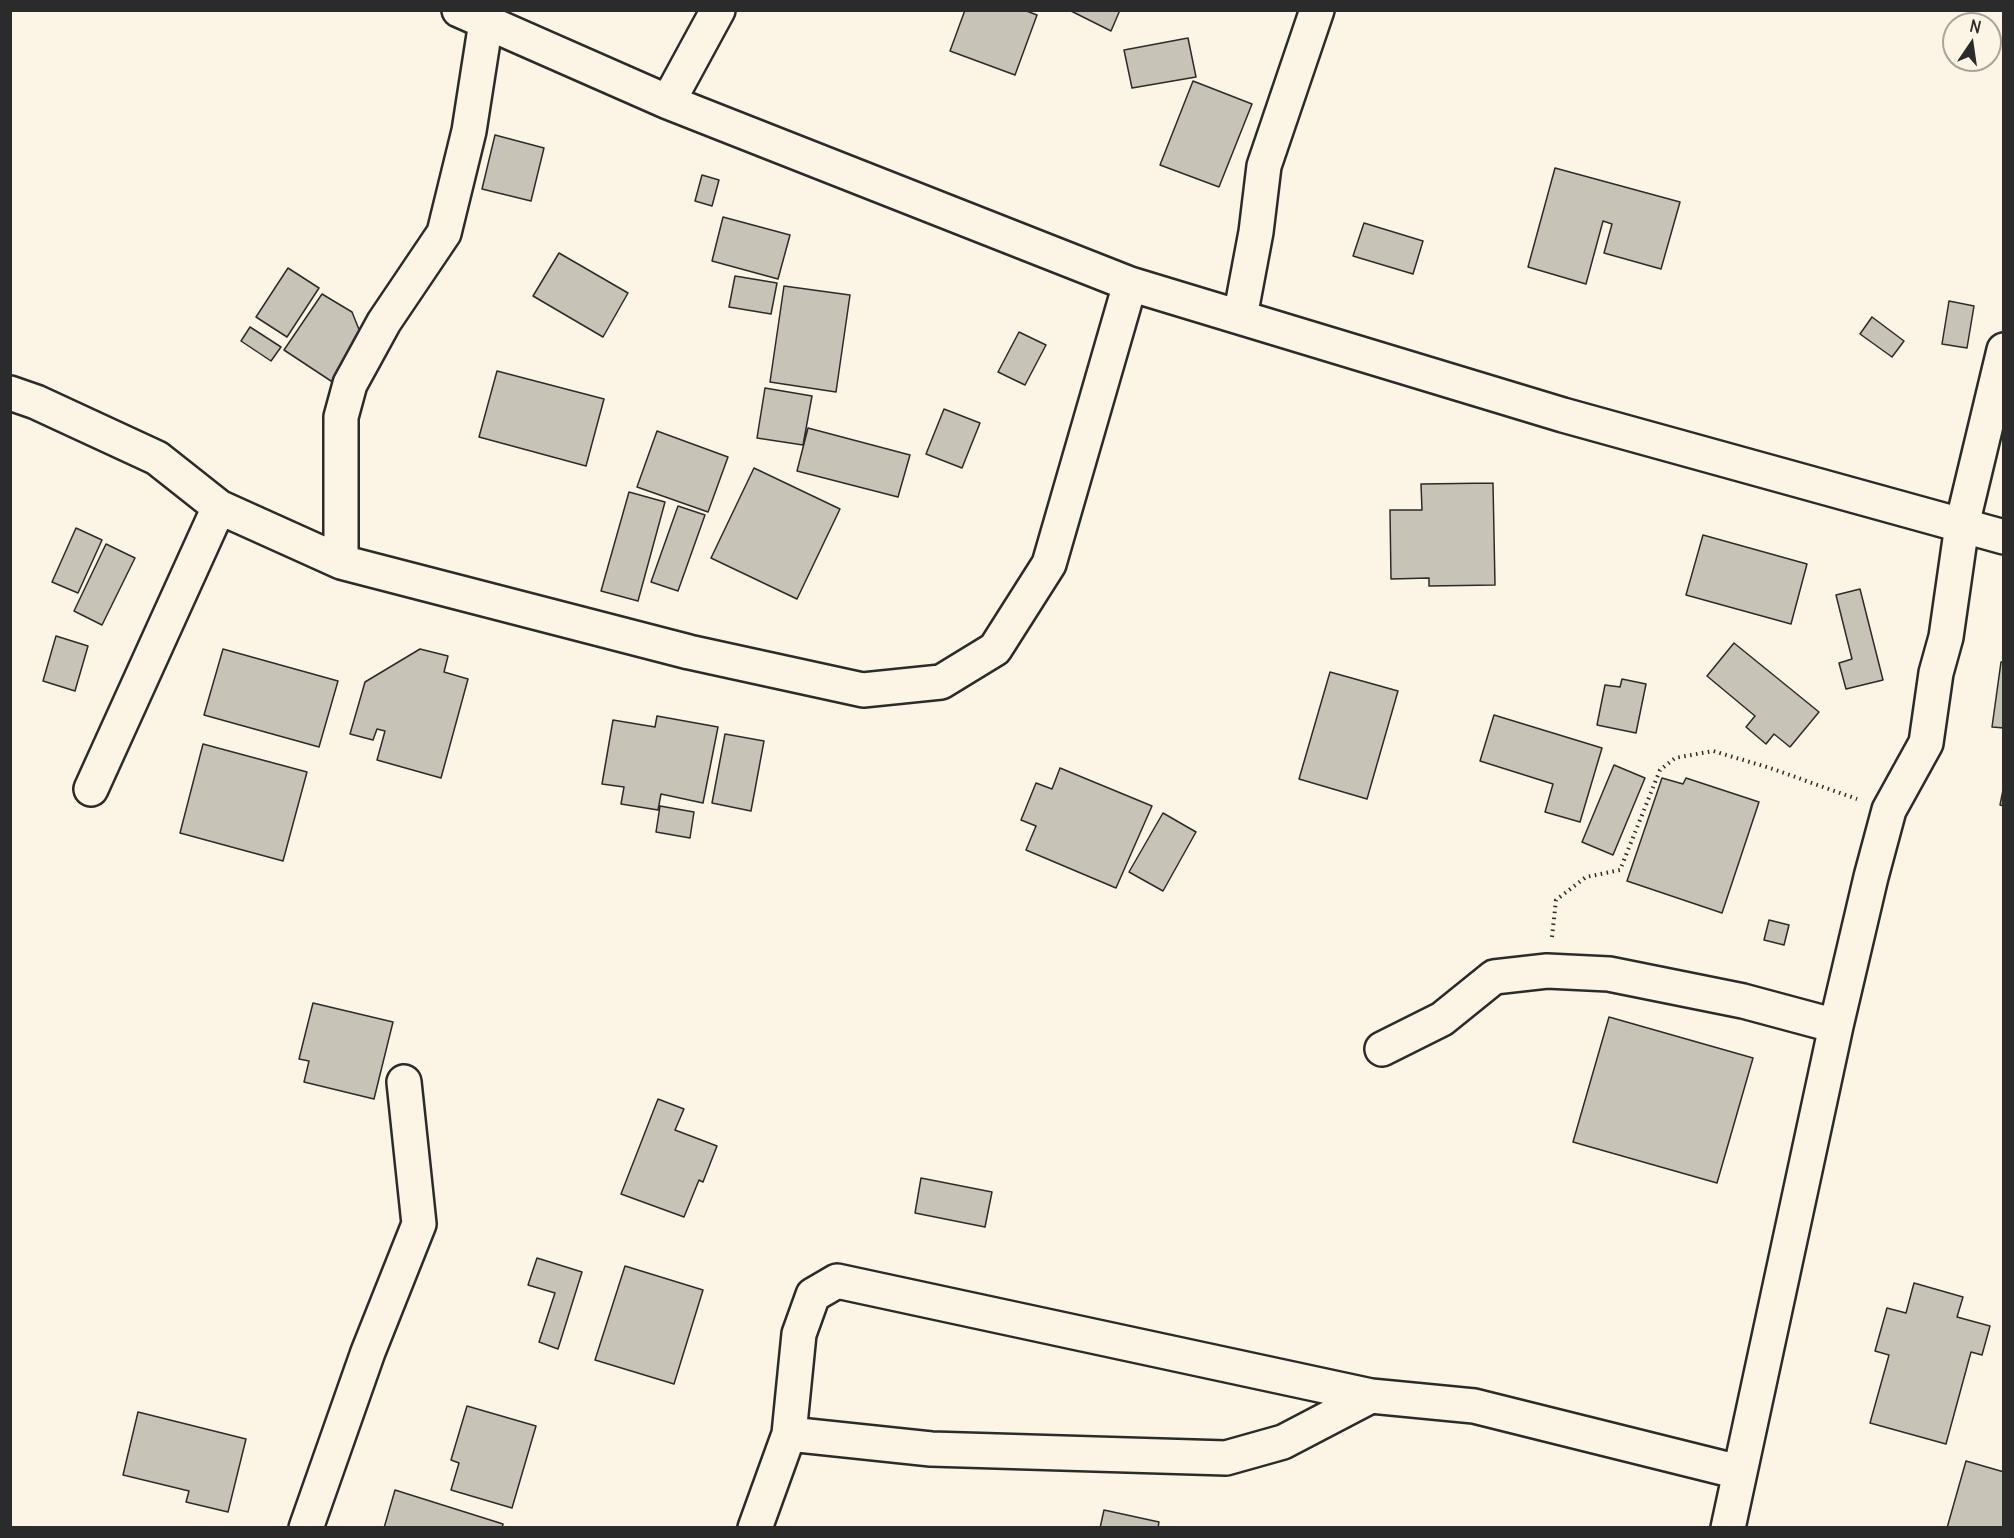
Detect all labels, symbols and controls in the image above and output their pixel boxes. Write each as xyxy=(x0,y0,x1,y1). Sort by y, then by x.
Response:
north arrow xyxy=(1942,12,2002,72)
text: N xyxy=(1968,15,1983,37)

